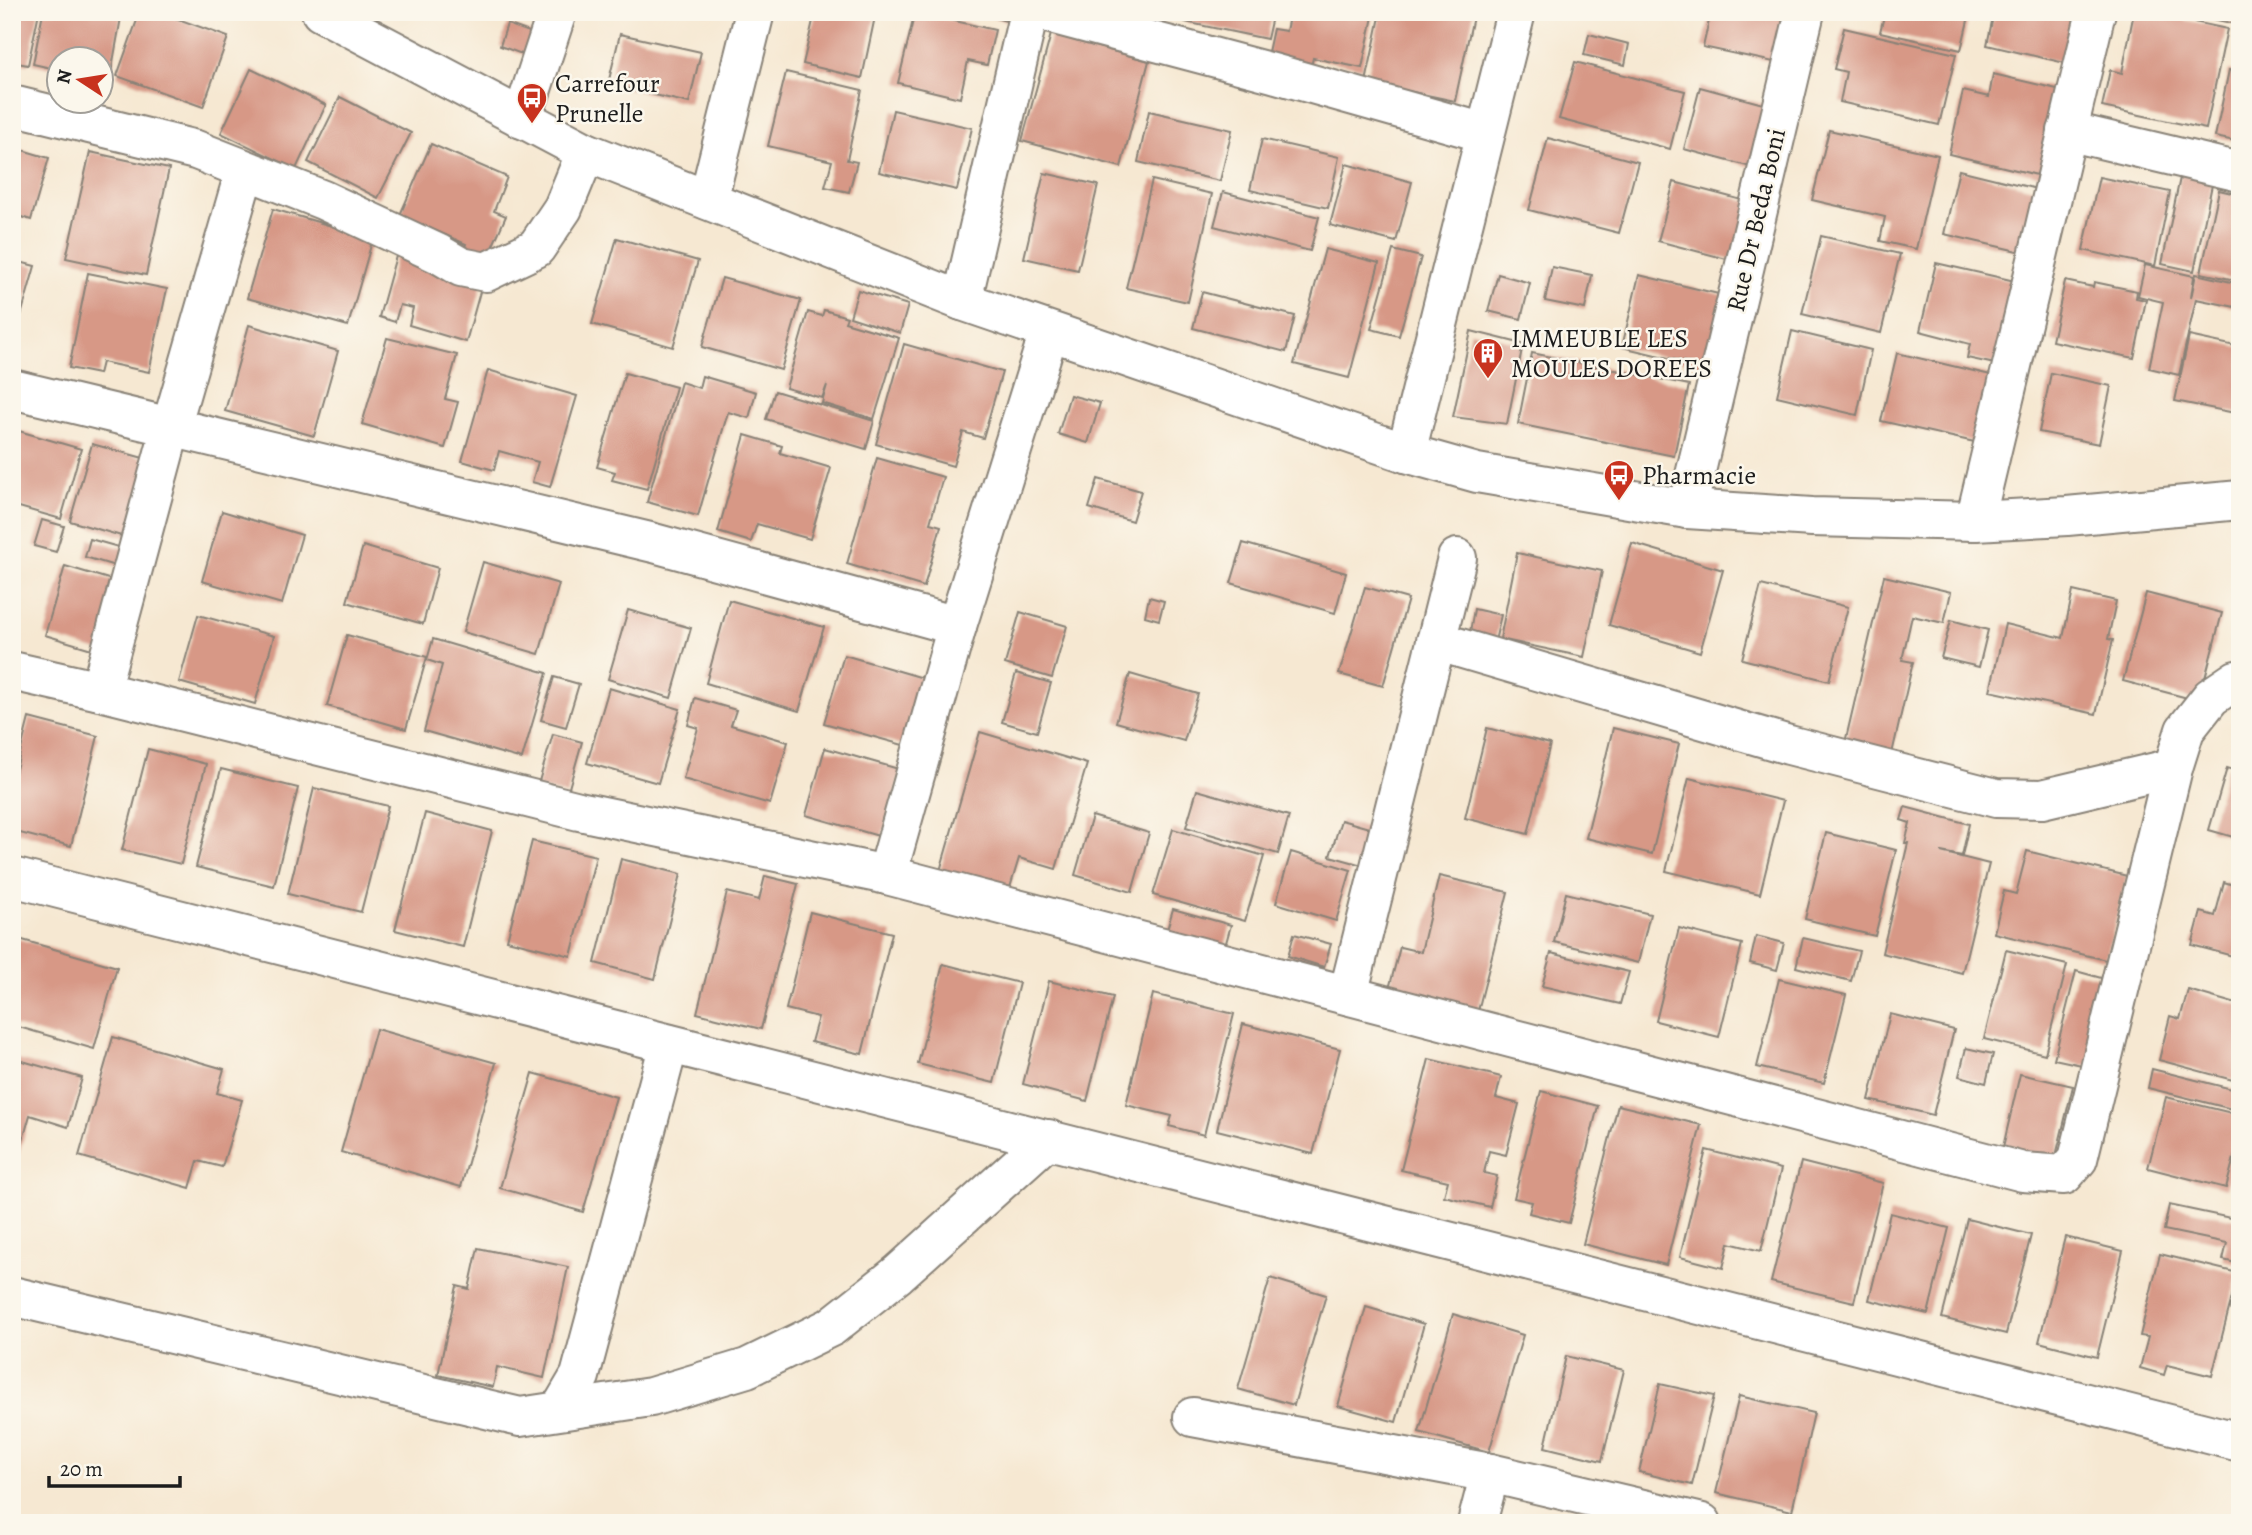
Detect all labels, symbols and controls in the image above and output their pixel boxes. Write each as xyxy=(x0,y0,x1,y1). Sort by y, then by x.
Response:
north arrow xyxy=(46,46,116,116)
place label: Carrefour Prunelle xyxy=(555,66,660,131)
text: N xyxy=(50,67,79,86)
bus stop icon: Carrefour Prunelle xyxy=(515,81,549,125)
street label: Rue Dr Beda Boni xyxy=(1718,125,1794,315)
place label: IMMEUBLE LES MOULES DOREES xyxy=(1511,321,1712,386)
building icon: IMMEUBLE LES MOULES DOREES xyxy=(1471,336,1505,380)
bus stop icon: Pharmacie xyxy=(1602,458,1636,502)
place label: Pharmacie xyxy=(1642,458,1756,493)
scale bar xyxy=(49,1444,180,1488)
text: 20 m xyxy=(60,1455,103,1483)

